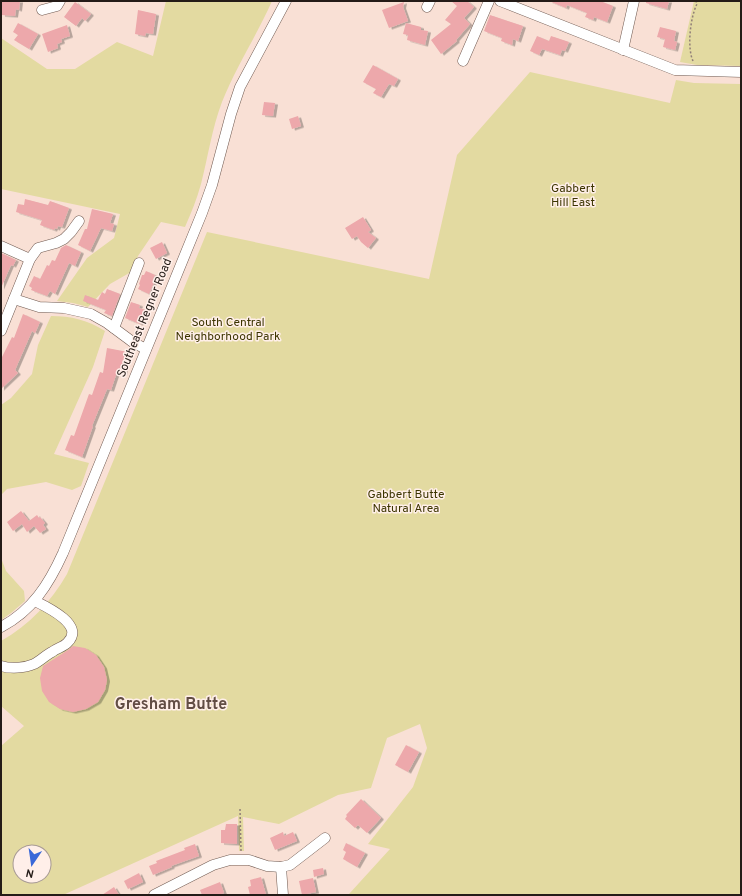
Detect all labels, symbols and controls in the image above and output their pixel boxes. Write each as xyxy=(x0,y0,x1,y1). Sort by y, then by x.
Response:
park label: Gabbert Hill East xyxy=(551,181,595,211)
street label: Southeast Regner Road xyxy=(114,256,176,380)
park label: South Central Neighborhood Park xyxy=(176,315,280,345)
park label: Gabbert Butte Natural Area xyxy=(368,487,444,517)
district label: Gresham Butte xyxy=(115,695,227,715)
north arrow xyxy=(12,844,52,884)
text: N xyxy=(25,865,35,880)

